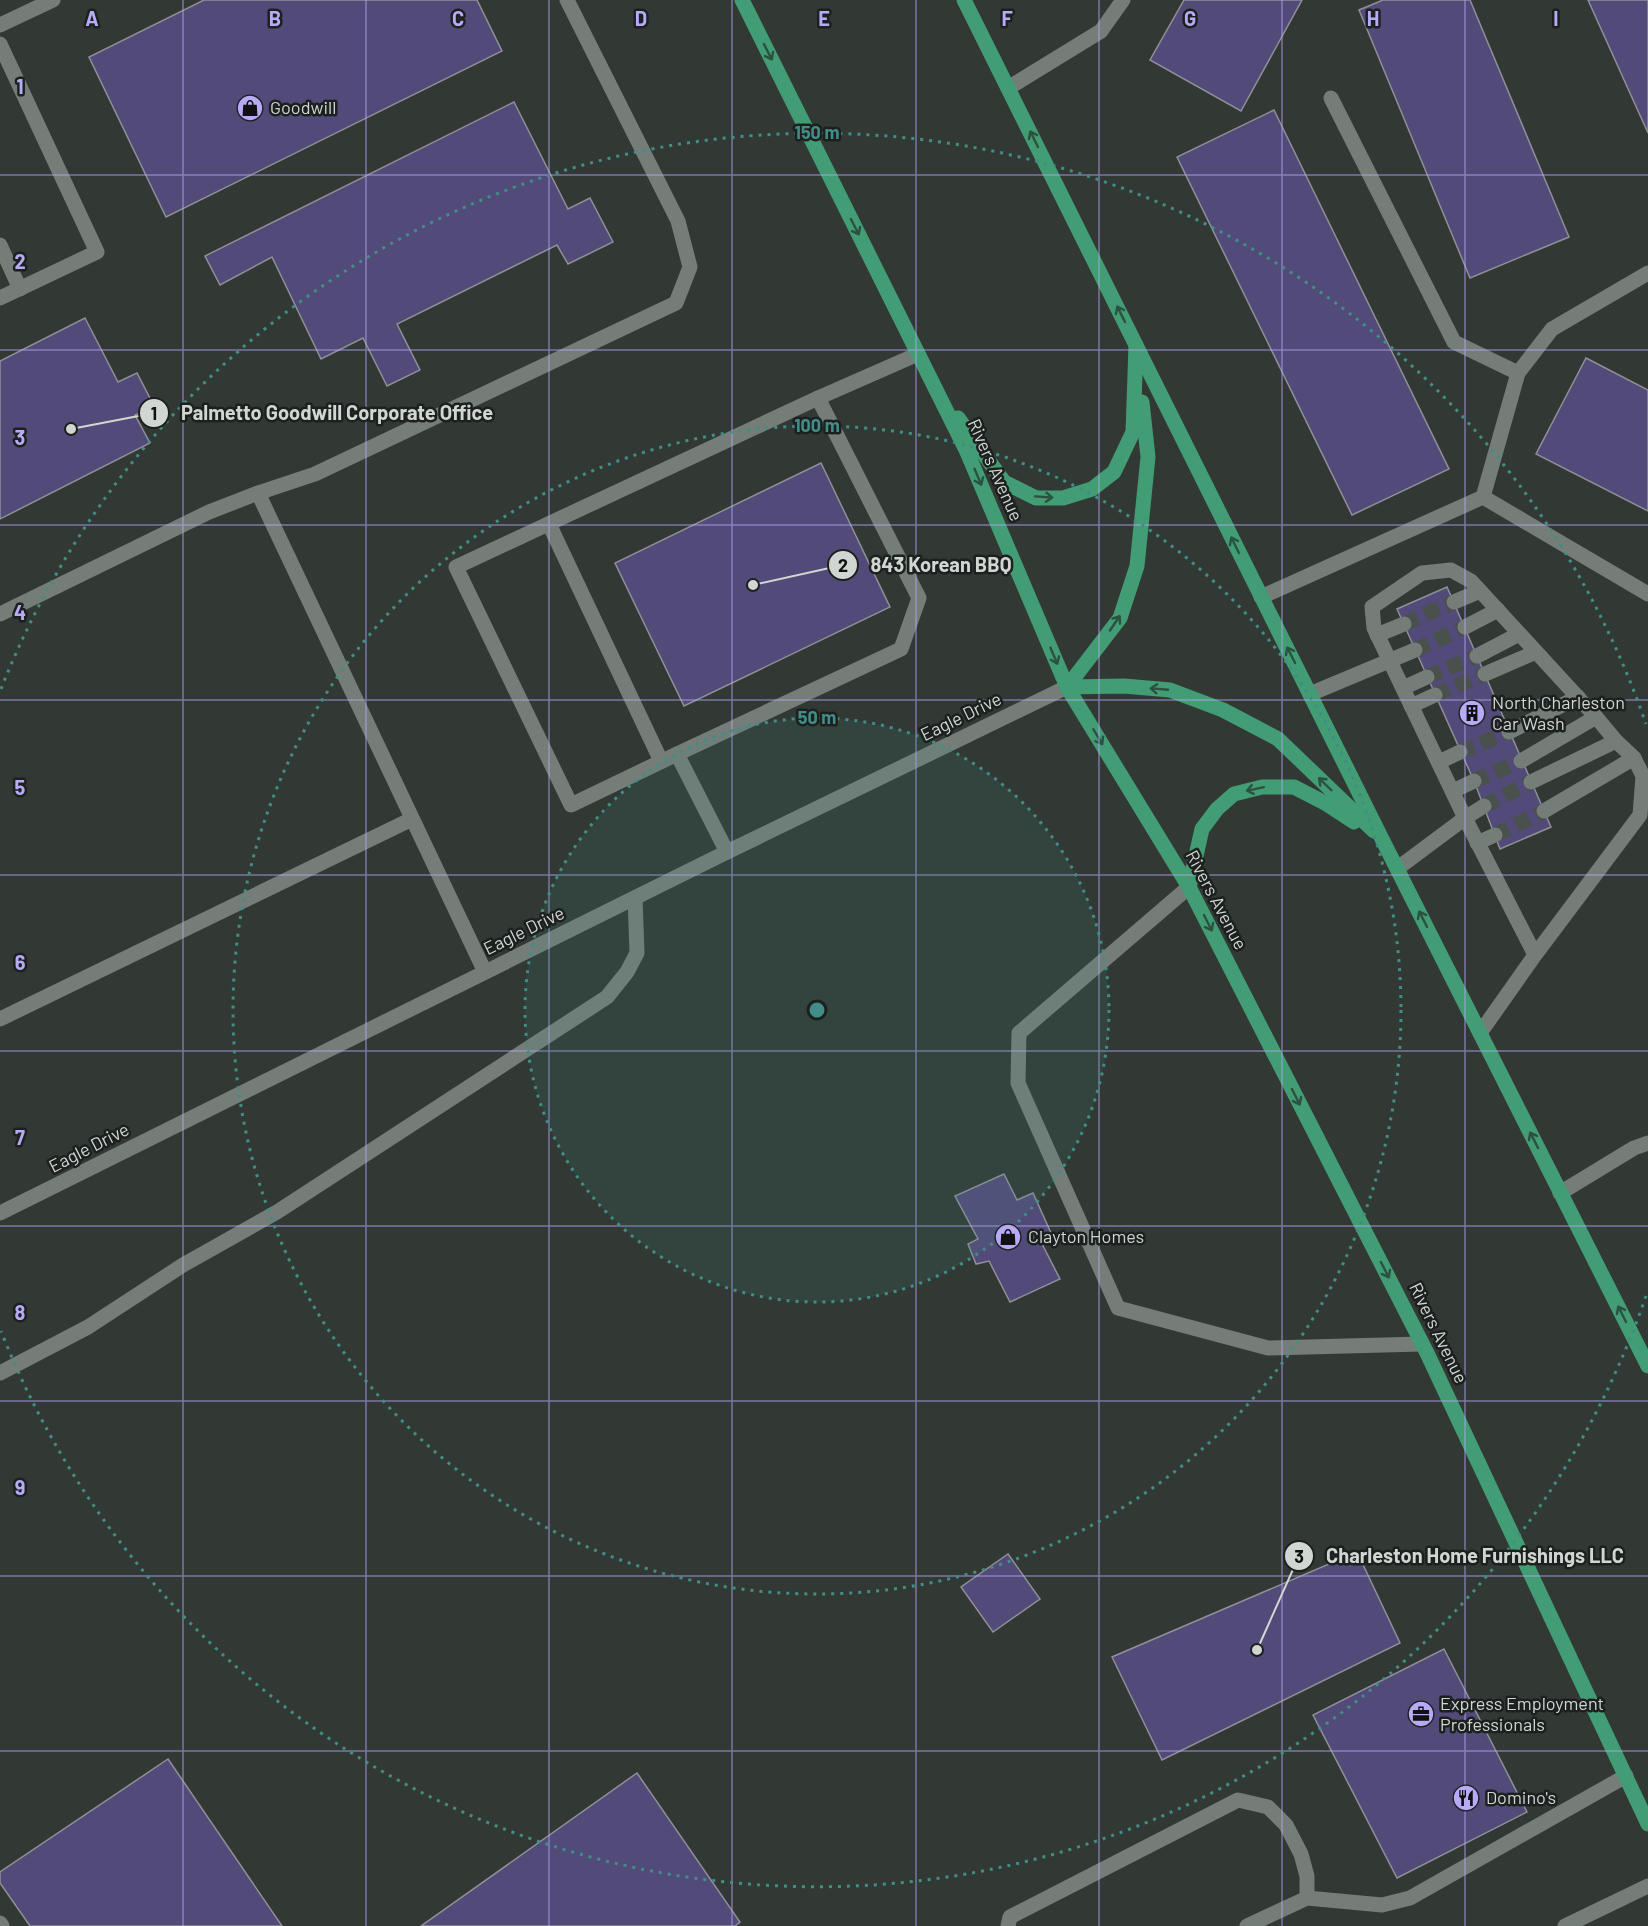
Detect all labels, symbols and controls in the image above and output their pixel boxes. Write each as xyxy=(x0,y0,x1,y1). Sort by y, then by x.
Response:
text: A xyxy=(85,6,99,30)
text: B xyxy=(269,6,281,30)
text: C xyxy=(452,6,464,30)
text: D xyxy=(635,6,647,30)
text: E xyxy=(818,6,830,30)
text: F xyxy=(1001,6,1013,30)
text: G xyxy=(1184,6,1196,30)
text: H xyxy=(1367,6,1379,30)
text: I xyxy=(1553,6,1559,30)
one-way arrow xyxy=(762,43,774,61)
text: 1 xyxy=(16,74,24,98)
shop icon: Goodwill xyxy=(235,93,265,123)
place label: Goodwill xyxy=(270,96,336,118)
text: 150 m xyxy=(795,121,839,143)
one-way arrow xyxy=(1027,130,1039,148)
one-way arrow xyxy=(849,217,861,235)
text: 2 xyxy=(14,249,26,273)
one-way arrow xyxy=(1114,305,1126,323)
callout: Palmetto Goodwill Corporate Office xyxy=(139,394,505,432)
text: Palmetto Goodwill Corporate Office xyxy=(181,400,493,424)
text: 1 xyxy=(151,402,157,424)
text: 100 m xyxy=(794,414,840,436)
street label: Rivers Avenue xyxy=(964,415,1028,524)
text: 3 xyxy=(15,425,25,449)
one-way arrow xyxy=(973,468,984,486)
one-way arrow xyxy=(1033,492,1053,503)
one-way arrow xyxy=(1229,536,1241,554)
callout: 843 Korean BBQ xyxy=(828,546,1023,584)
text: 843 Korean BBQ xyxy=(870,552,1012,576)
text: 2 xyxy=(838,554,848,576)
text: 4 xyxy=(14,600,26,624)
one-way arrow xyxy=(1109,616,1121,632)
one-way arrow xyxy=(1049,647,1061,665)
one-way arrow xyxy=(1284,647,1296,665)
one-way arrow xyxy=(1150,683,1170,694)
street label: Eagle Drive xyxy=(917,687,1005,745)
place label: North Charleston Car Wash xyxy=(1492,691,1625,734)
building icon: North Charleston Car Wash xyxy=(1457,698,1487,728)
text: 50 m xyxy=(798,706,836,728)
one-way arrow xyxy=(1092,728,1104,745)
text: 5 xyxy=(15,775,26,799)
one-way arrow xyxy=(1318,777,1333,791)
one-way arrow xyxy=(1245,784,1265,795)
street label: Rivers Avenue xyxy=(1181,846,1252,953)
street label: Eagle Drive xyxy=(480,901,568,959)
one-way arrow xyxy=(1416,910,1428,928)
one-way arrow xyxy=(1203,913,1214,931)
text: 6 xyxy=(15,950,26,974)
centre of rings xyxy=(807,1000,827,1020)
one-way arrow xyxy=(1291,1087,1302,1105)
street label: Eagle Drive xyxy=(45,1118,132,1177)
text: 7 xyxy=(15,1125,25,1149)
one-way arrow xyxy=(1528,1131,1539,1149)
shop icon: Clayton Homes xyxy=(993,1222,1023,1252)
place label: Clayton Homes xyxy=(1028,1225,1144,1247)
one-way arrow xyxy=(1379,1261,1391,1279)
street label: Rivers Avenue xyxy=(1405,1279,1473,1387)
text: 8 xyxy=(15,1300,26,1324)
one-way arrow xyxy=(1615,1305,1627,1323)
text: 9 xyxy=(15,1475,25,1499)
callout: Charleston Home Furnishings LLC xyxy=(1284,1537,1636,1575)
text: Charleston Home Furnishings LLC xyxy=(1326,1543,1624,1567)
text: 3 xyxy=(1294,1545,1304,1567)
place label: Express Employment Professionals xyxy=(1440,1692,1604,1735)
office icon: Express Employment Professionals xyxy=(1406,1699,1436,1729)
restaurant icon: Domino's xyxy=(1451,1783,1481,1813)
place label: Domino's xyxy=(1486,1786,1556,1808)

